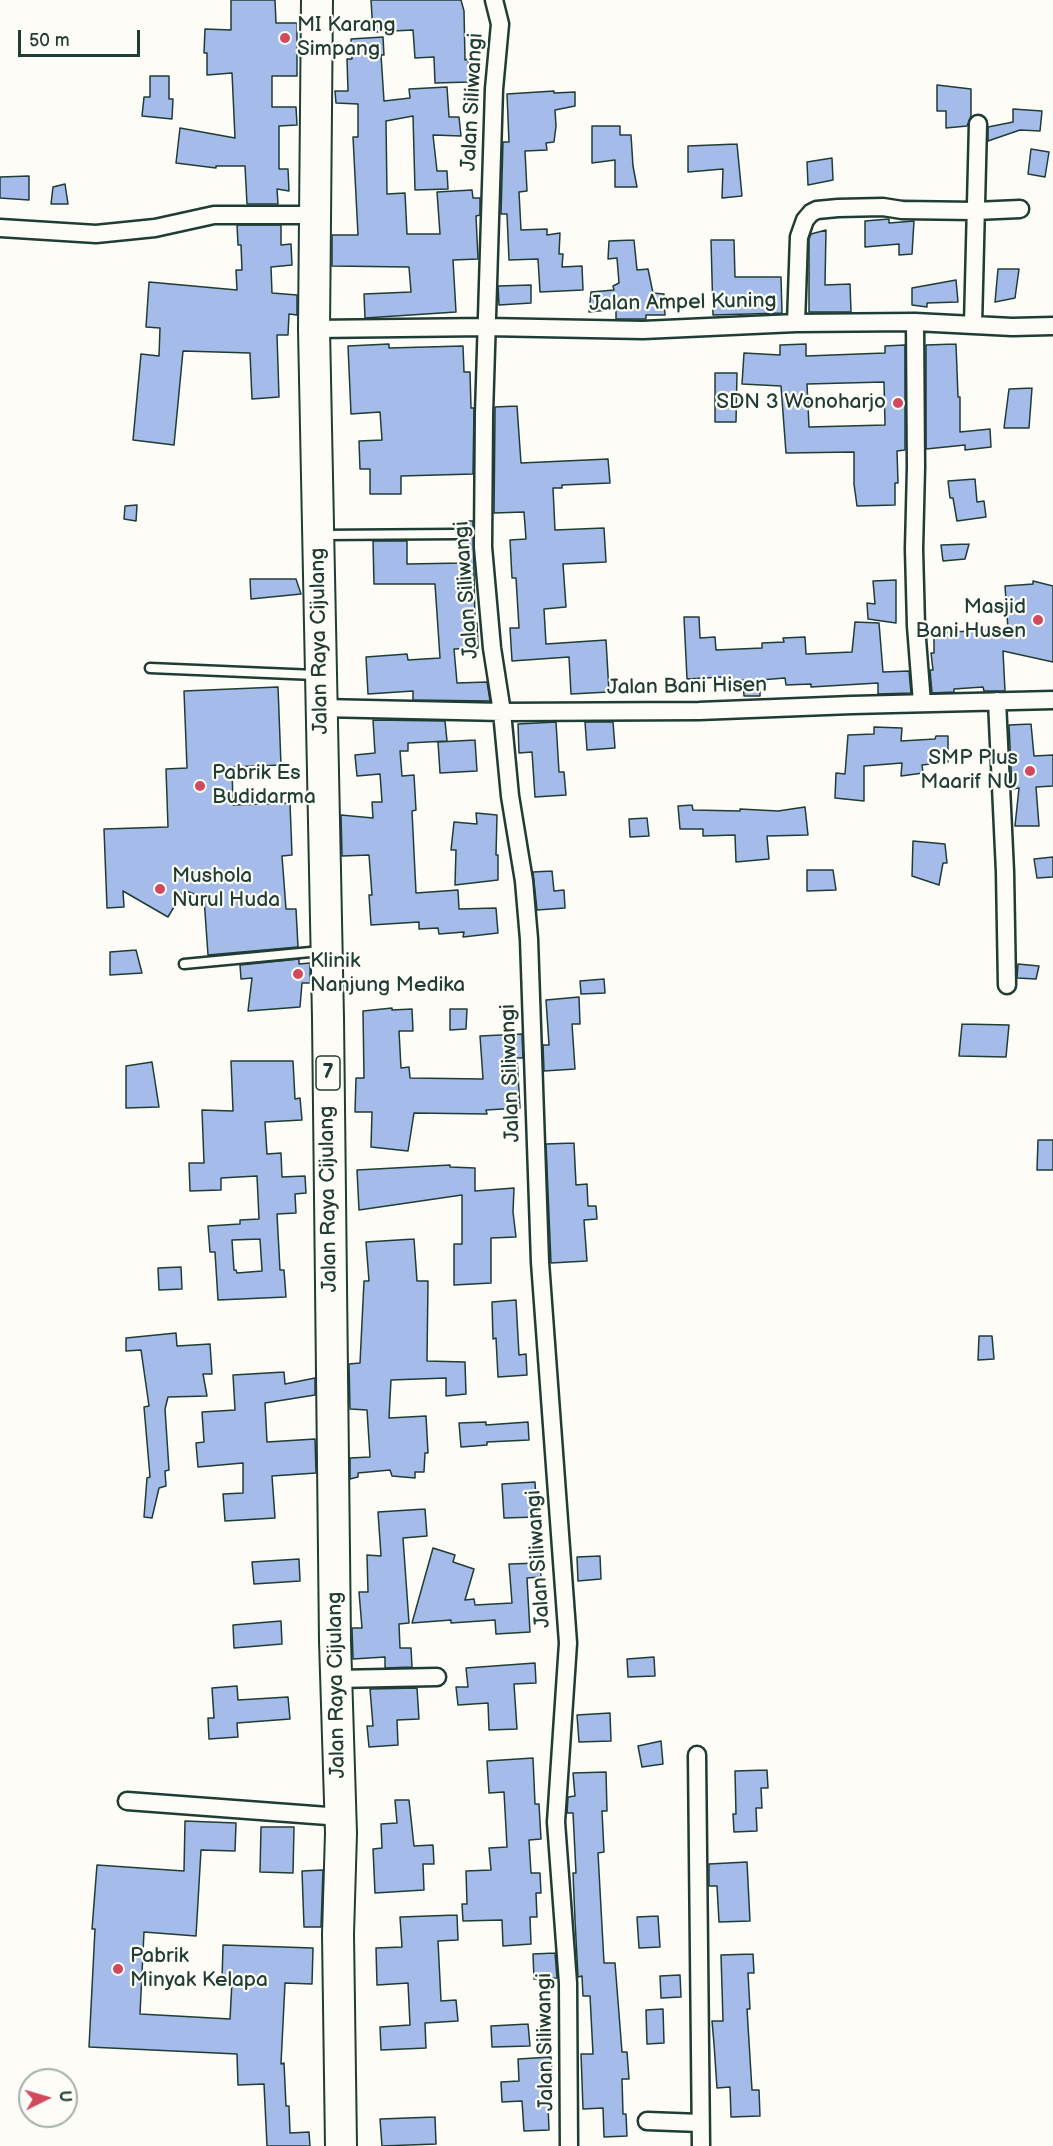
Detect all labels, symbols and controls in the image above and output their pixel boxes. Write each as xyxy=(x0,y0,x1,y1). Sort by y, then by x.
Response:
place label: MI Karang Simpang xyxy=(297,13,396,63)
scale bar xyxy=(21,18,142,56)
text: 50 m xyxy=(29,30,70,51)
marker: MI Karang Simpang xyxy=(278,31,292,45)
street label: Jalan Siliwangi xyxy=(457,32,489,172)
street label: Jalan Ampel Kuning xyxy=(589,289,777,317)
place label: SDN 3 Wonoharjo xyxy=(716,390,886,416)
marker: SDN 3 Wonoharjo xyxy=(891,396,905,410)
street label: Jalan Siliwangi xyxy=(450,520,484,660)
street label: Jalan Raya Cijulang xyxy=(306,548,334,734)
place label: Masjid Bani Husen xyxy=(916,595,1026,645)
marker: Masjid Bani Husen xyxy=(1031,613,1045,627)
street label: Jalan Bani Hisen xyxy=(607,673,767,701)
place label: SMP Plus Maarif NU xyxy=(920,746,1018,796)
place label: Pabrik Es Budidarma xyxy=(212,761,316,811)
marker: SMP Plus Maarif NU xyxy=(1023,764,1037,778)
marker: Pabrik Es Budidarma xyxy=(193,779,207,793)
place label: Mushola Nurul Huda xyxy=(172,864,280,914)
marker: Mushola Nurul Huda xyxy=(153,882,167,896)
place label: Klinik Nanjung Medika xyxy=(310,949,465,999)
marker: Klinik Nanjung Medika xyxy=(291,967,305,981)
street label: Jalan Siliwangi xyxy=(496,1003,526,1143)
road number: 7 xyxy=(316,1056,340,1090)
street label: Jalan Raya Cijulang xyxy=(315,1106,343,1292)
street label: Jalan Siliwangi xyxy=(522,1489,556,1629)
street label: Jalan Raya Cijulang xyxy=(323,1592,351,1778)
place label: Pabrik Minyak Kelapa xyxy=(130,1944,268,1994)
marker: Pabrik Minyak Kelapa xyxy=(111,1962,125,1976)
street label: Jalan Siliwangi xyxy=(532,1973,560,2111)
north arrow xyxy=(18,2068,78,2128)
text: U xyxy=(54,2090,74,2103)

